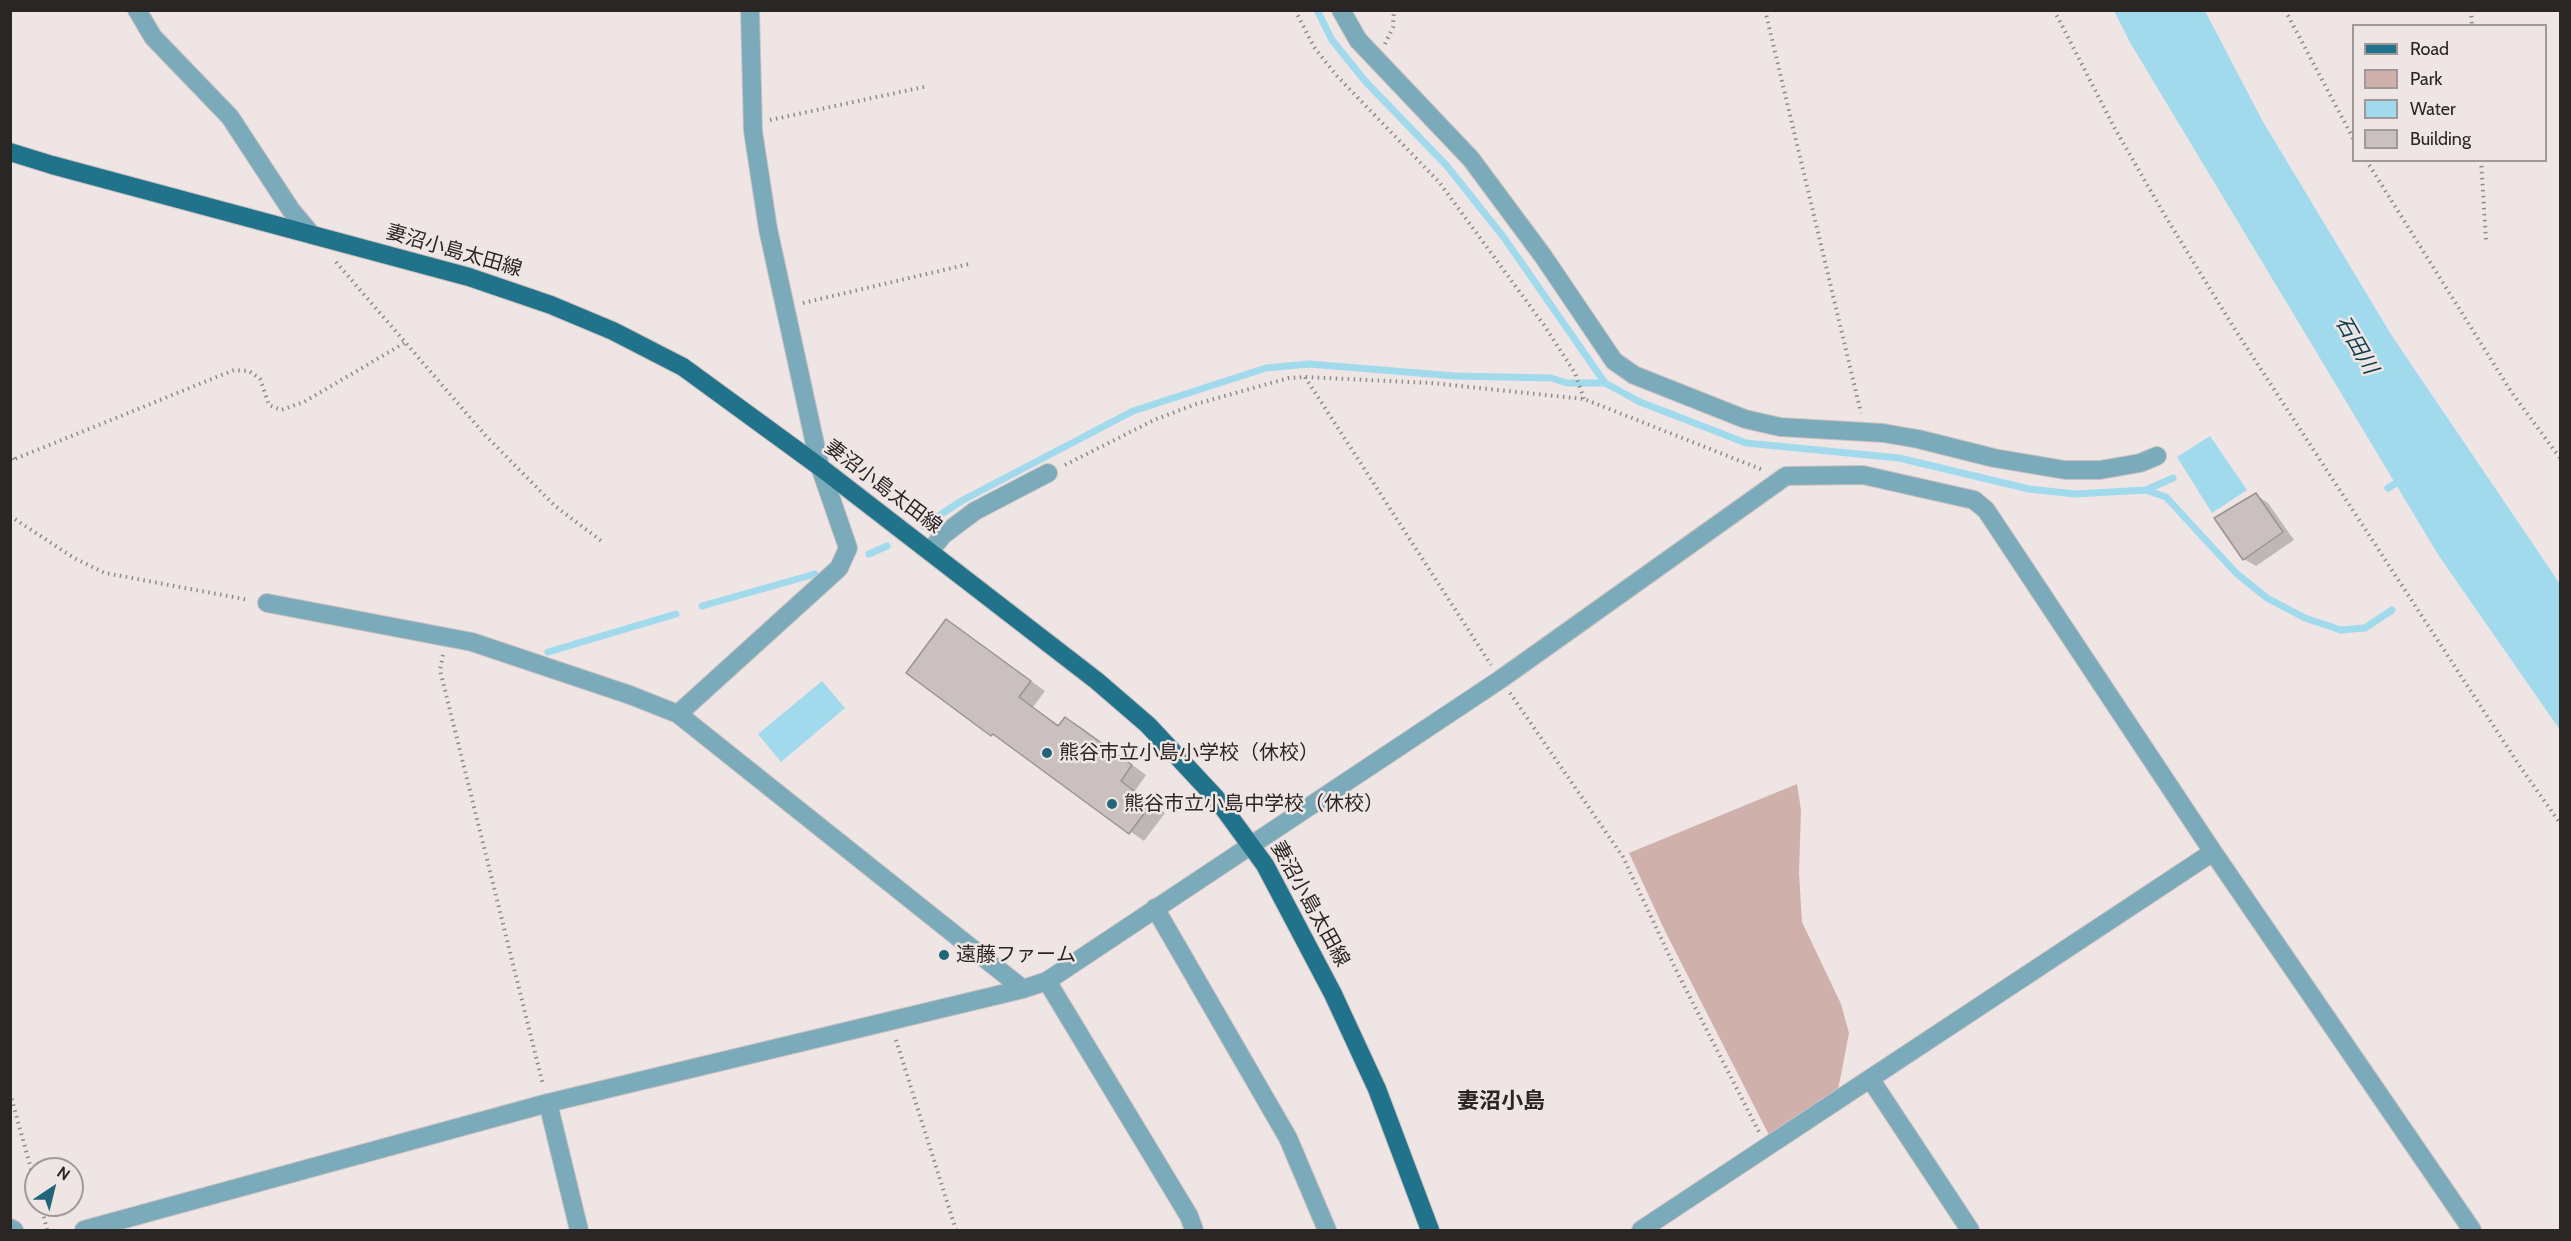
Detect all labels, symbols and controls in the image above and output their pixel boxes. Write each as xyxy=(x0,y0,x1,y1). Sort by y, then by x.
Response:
legend xyxy=(2352,24,2547,162)
text: Road xyxy=(2410,38,2449,60)
text: Park xyxy=(2410,68,2442,90)
text: Water xyxy=(2410,98,2456,120)
text: Building xyxy=(2410,128,2471,150)
street label: 妻沼小島太田線 xyxy=(383,220,525,282)
water label: 石田川 xyxy=(2329,311,2383,379)
street label: 妻沼小島太田線 xyxy=(820,435,946,539)
place label: 熊谷市立小島小学校（休校） xyxy=(1059,741,1319,765)
marker: 熊谷市立小島小学校（休校） xyxy=(1040,746,1054,760)
place label: 熊谷市立小島中学校（休校） xyxy=(1124,792,1384,816)
marker: 熊谷市立小島中学校（休校） xyxy=(1105,797,1119,811)
street label: 妻沼小島太田線 xyxy=(1266,837,1354,971)
place label: 遠藤ファーム xyxy=(956,943,1076,967)
marker: 遠藤ファーム xyxy=(937,948,951,962)
district label: 妻沼小島 xyxy=(1457,1089,1545,1115)
north arrow xyxy=(24,1157,84,1217)
text: N xyxy=(53,1162,74,1185)

